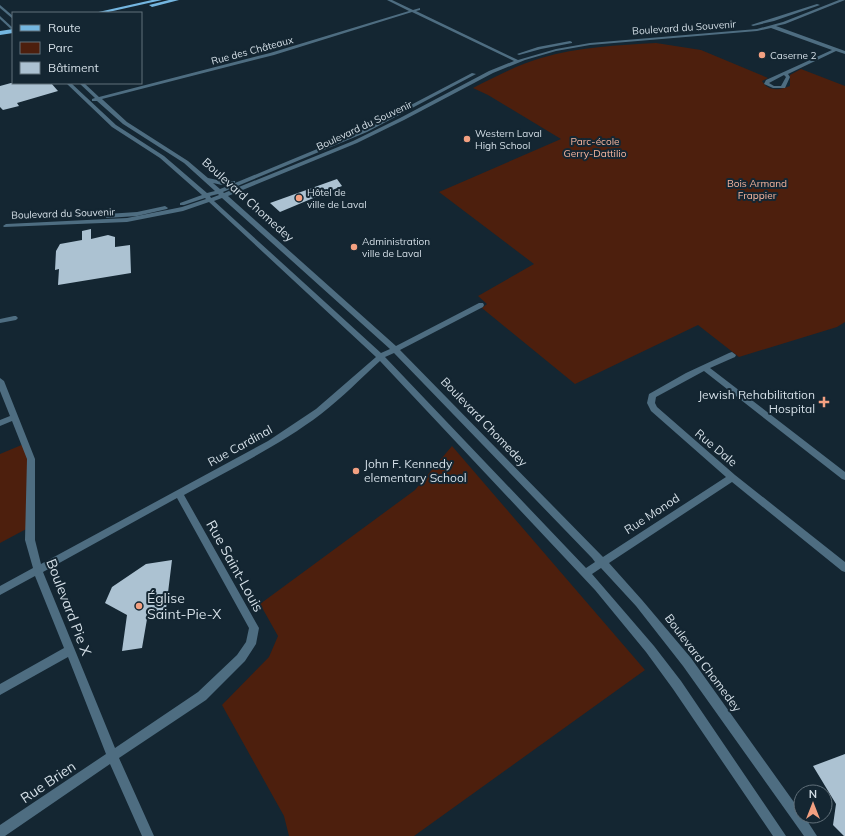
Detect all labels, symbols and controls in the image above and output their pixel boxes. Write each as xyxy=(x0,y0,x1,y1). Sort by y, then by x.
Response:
legend xyxy=(12,12,142,84)
street label: Boulevard du Souvenir xyxy=(632,17,737,38)
text: Route xyxy=(48,20,81,35)
street label: Rue des Châteaux xyxy=(210,33,295,68)
text: Parc xyxy=(48,40,73,55)
place label: Caserne 2 xyxy=(770,49,817,62)
marker: Caserne 2 xyxy=(757,50,767,60)
text: Bâtiment xyxy=(48,60,99,75)
street label: Boulevard du Souvenir xyxy=(314,97,414,153)
place label: Western Laval High School xyxy=(475,127,542,152)
marker: Western Laval High School xyxy=(462,134,472,144)
park label: Parc-école Gerry-Dattilio xyxy=(564,135,627,160)
street label: Boulevard Chomedey xyxy=(199,154,298,245)
park label: Bois Armand Frappier xyxy=(727,177,787,202)
place label: Hôtel de ville de Laval xyxy=(307,186,367,211)
marker: Hôtel de ville de Laval xyxy=(294,193,304,203)
street label: Boulevard du Souvenir xyxy=(11,205,116,222)
place label: Administration ville de Laval xyxy=(362,235,430,260)
marker: Administration ville de Laval xyxy=(349,242,359,252)
street label: Boulevard Chomedey xyxy=(438,374,531,470)
place label: Jewish Rehabilitation Hospital xyxy=(698,387,815,416)
marker: Jewish Rehabilitation Hospital xyxy=(818,396,830,408)
street label: Rue Cardinal xyxy=(205,422,275,469)
street label: Rue Dale xyxy=(692,426,740,470)
place label: John F. Kennedy elementary School xyxy=(364,456,467,485)
marker: John F. Kennedy elementary School xyxy=(351,466,361,476)
street label: Rue Monod xyxy=(621,490,682,537)
street label: Rue Saint-Louis xyxy=(202,517,268,615)
street label: Boulevard Pie X xyxy=(42,556,96,658)
place label: Église Saint-Pie-X xyxy=(147,589,221,623)
marker: Église Saint-Pie-X xyxy=(134,601,144,611)
street label: Boulevard Chomedey xyxy=(662,611,745,715)
street label: Rue Brien xyxy=(17,757,79,807)
north arrow xyxy=(793,784,833,824)
text: N xyxy=(809,787,817,801)

